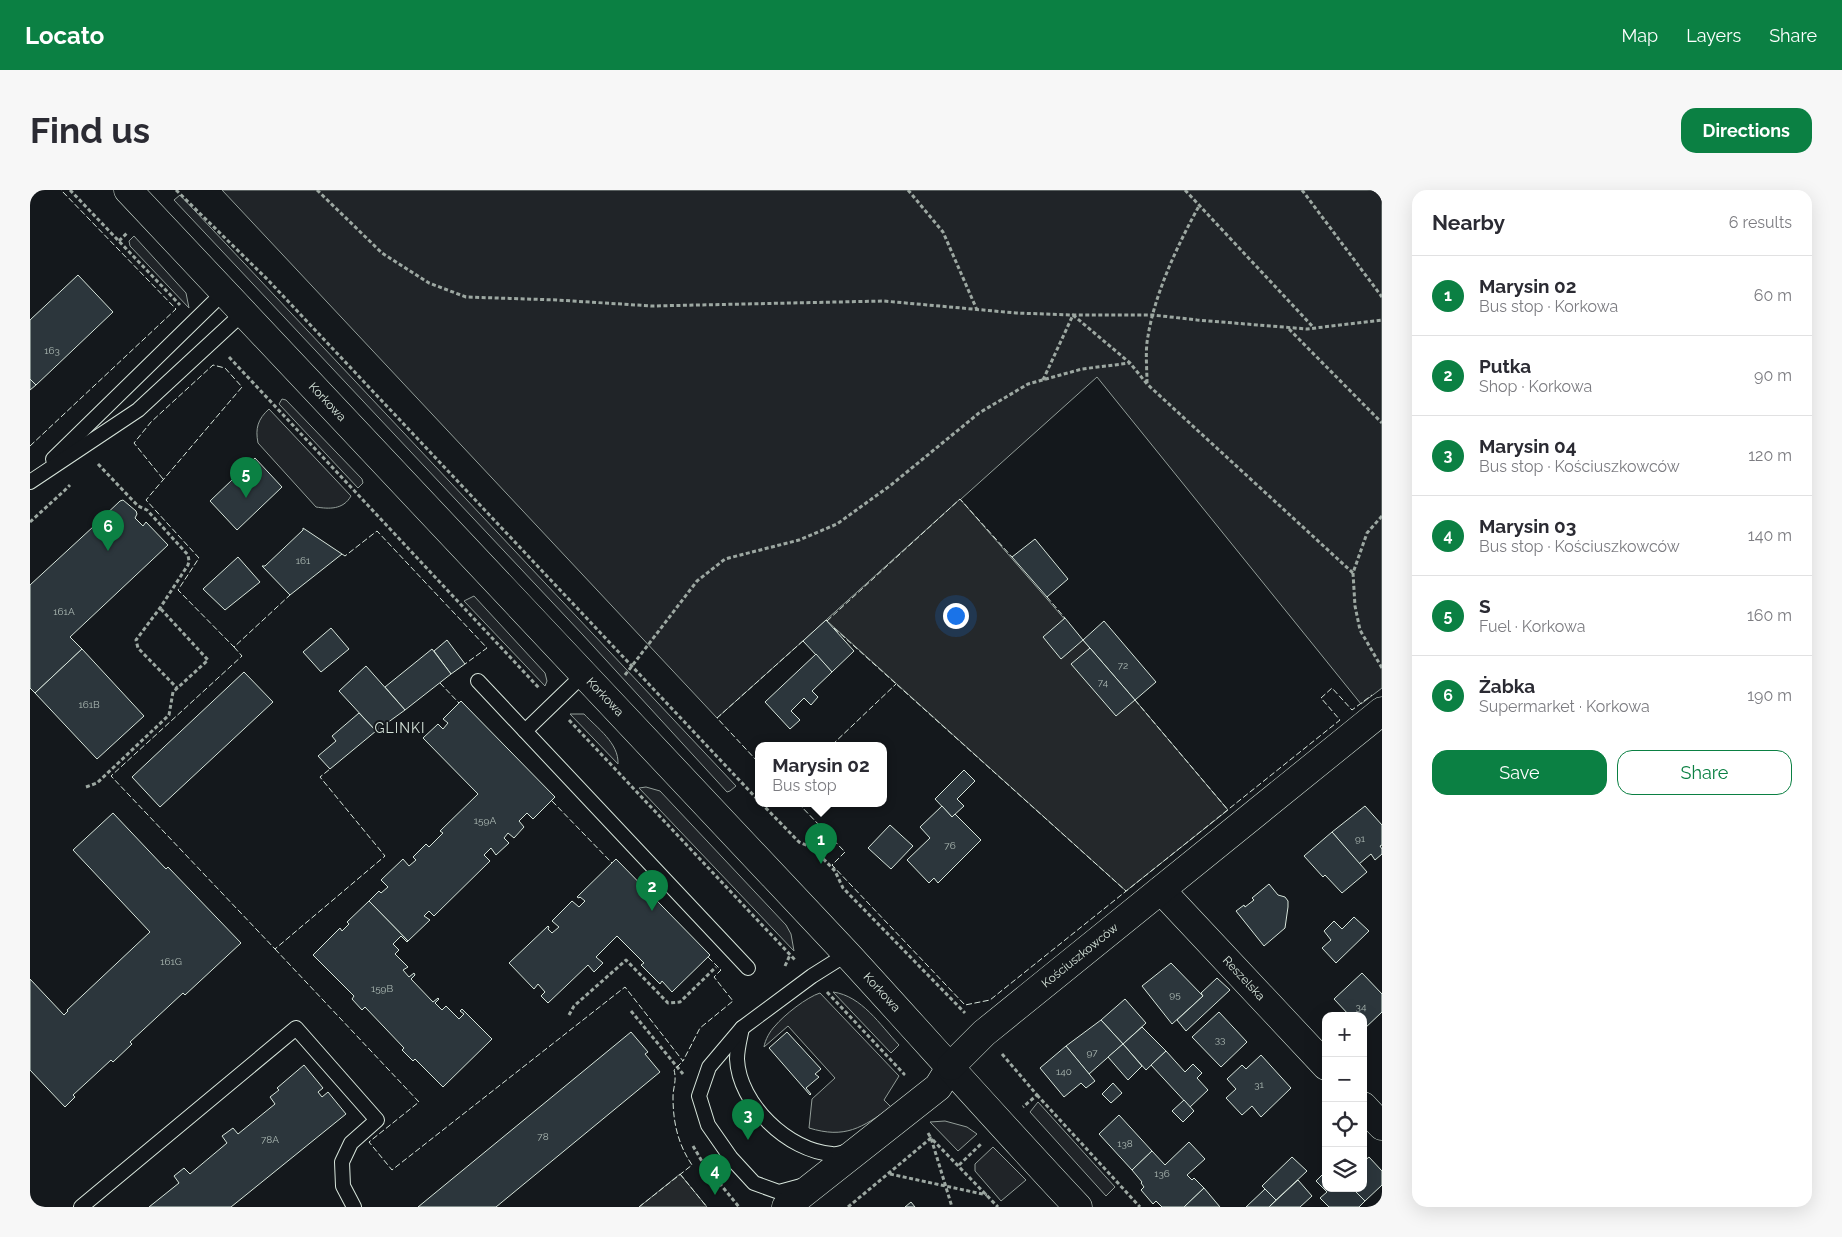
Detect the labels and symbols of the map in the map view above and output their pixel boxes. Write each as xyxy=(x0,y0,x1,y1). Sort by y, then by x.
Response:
house number: 163 xyxy=(44,345,60,356)
street label: Korkowa xyxy=(306,380,349,424)
pin: 5 xyxy=(230,457,262,498)
pin: 6 xyxy=(92,510,124,551)
house number: 161 xyxy=(296,555,311,566)
your location xyxy=(943,603,969,629)
house number: 161A xyxy=(53,606,75,617)
house number: 72 xyxy=(1118,660,1128,671)
street label: Korkowa xyxy=(584,675,626,719)
house number: 74 xyxy=(1098,677,1109,688)
house number: 161B xyxy=(78,699,100,710)
district label: GLINKI xyxy=(375,720,425,736)
house number: 159A xyxy=(474,815,496,826)
pin: 1 xyxy=(805,823,837,864)
house number: 91 xyxy=(1355,833,1366,844)
house number: 76 xyxy=(944,840,956,851)
pin: 2 xyxy=(636,870,668,911)
street label: Kościuszkowców xyxy=(1039,920,1121,990)
street label: Reszelska xyxy=(1220,953,1268,1003)
house number: 161G xyxy=(160,956,182,967)
street label: Korkowa xyxy=(861,970,903,1015)
house number: 159B xyxy=(371,983,393,994)
house number: 95 xyxy=(1169,989,1181,1000)
house number: 34 xyxy=(1356,1001,1367,1012)
house number: 33 xyxy=(1215,1034,1225,1045)
house number: 97 xyxy=(1086,1047,1098,1058)
house number: 140 xyxy=(1056,1066,1072,1077)
house number: 31 xyxy=(1254,1079,1265,1090)
pin: 3 xyxy=(732,1099,764,1140)
house number: 78 xyxy=(537,1131,549,1142)
house number: 78A xyxy=(261,1134,279,1145)
house number: 138 xyxy=(1117,1138,1133,1149)
pin: 4 xyxy=(699,1154,731,1195)
house number: 136 xyxy=(1154,1168,1170,1179)

